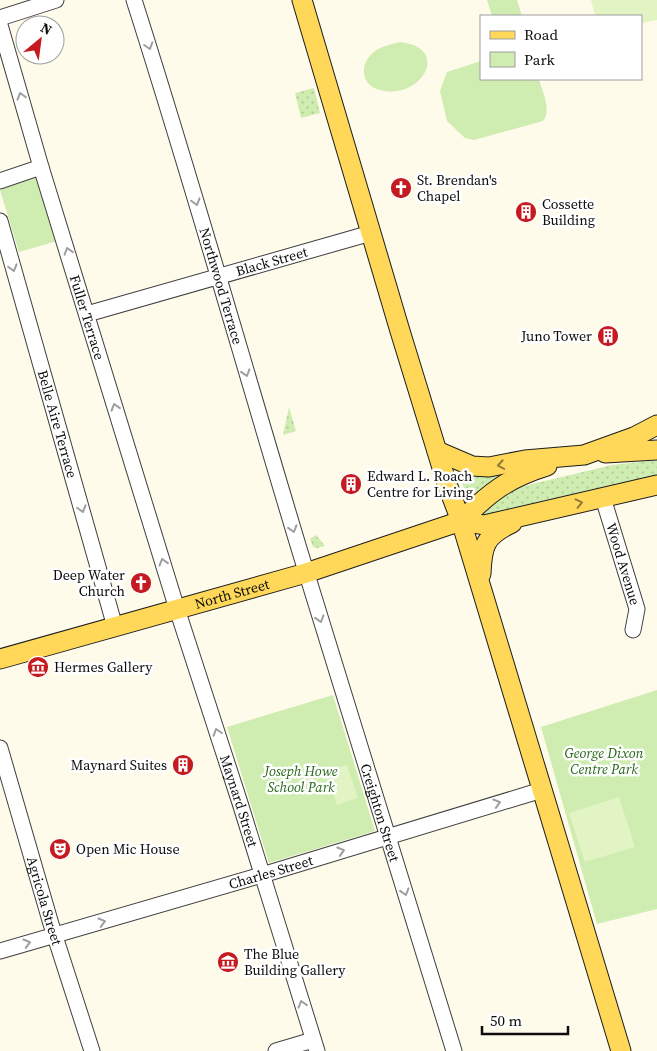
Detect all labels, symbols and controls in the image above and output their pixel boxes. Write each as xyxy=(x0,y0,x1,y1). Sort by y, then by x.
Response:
north arrow xyxy=(15,15,65,65)
legend xyxy=(480,15,642,80)
text: N xyxy=(37,17,56,40)
text: Road xyxy=(524,24,558,45)
one-way arrow xyxy=(143,42,153,50)
text: Park xyxy=(524,49,556,70)
one-way arrow xyxy=(16,92,26,101)
place label: St. Brendan's Chapel xyxy=(417,170,497,206)
church icon: St. Brendan's Chapel xyxy=(389,176,413,200)
place label: Cossette Building xyxy=(542,194,595,230)
one-way arrow xyxy=(190,198,201,206)
building icon: Cossette Building xyxy=(514,200,538,224)
street label: Northwood Terrace xyxy=(194,225,248,347)
street label: Black Street xyxy=(233,241,310,281)
one-way arrow xyxy=(63,248,73,256)
one-way arrow xyxy=(7,264,17,272)
street label: Fuller Terrace xyxy=(65,272,110,362)
building icon: Juno Tower xyxy=(596,324,620,348)
place label: Juno Tower xyxy=(520,326,592,346)
street label: Belle Aire Terrace xyxy=(33,368,82,480)
one-way arrow xyxy=(240,368,250,377)
one-way arrow xyxy=(111,403,121,411)
one-way arrow xyxy=(496,460,505,470)
place label: Edward L. Roach Centre for Living xyxy=(367,466,473,502)
building icon: Edward L. Roach Centre for Living xyxy=(339,472,363,496)
one-way arrow xyxy=(574,498,583,509)
one-way arrow xyxy=(76,504,87,513)
street label: Wood Avenue xyxy=(601,520,645,608)
one-way arrow xyxy=(287,524,297,532)
one-way arrow xyxy=(159,559,169,567)
place label: Deep Water Church xyxy=(53,565,125,601)
church icon: Deep Water Church xyxy=(129,571,153,595)
street label: North Street xyxy=(192,574,272,614)
one-way arrow xyxy=(315,615,325,623)
museum icon: Hermes Gallery xyxy=(26,655,50,679)
place label: Hermes Gallery xyxy=(54,657,153,677)
one-way arrow xyxy=(213,729,223,737)
park label: George Dixon Centre Park xyxy=(565,743,644,779)
street label: Maynard Street xyxy=(215,752,263,850)
building icon: Maynard Suites xyxy=(171,753,195,777)
place label: Maynard Suites xyxy=(71,755,167,775)
park label: Joseph Howe School Park xyxy=(262,761,338,797)
street label: Creighton Street xyxy=(355,761,405,865)
one-way arrow xyxy=(492,799,500,809)
theatre icon: Open Mic House xyxy=(48,837,72,861)
place label: Open Mic House xyxy=(76,839,180,859)
one-way arrow xyxy=(337,846,345,856)
street label: Charles Street xyxy=(226,850,316,894)
street label: Agricola Street xyxy=(22,854,67,948)
one-way arrow xyxy=(400,887,410,895)
one-way arrow xyxy=(97,917,106,928)
one-way arrow xyxy=(23,939,31,949)
place label: The Blue Building Gallery xyxy=(244,944,346,980)
museum icon: The Blue Building Gallery xyxy=(216,950,240,974)
one-way arrow xyxy=(298,1001,308,1009)
scale bar xyxy=(482,1004,568,1036)
text: 50 m xyxy=(490,1010,522,1031)

